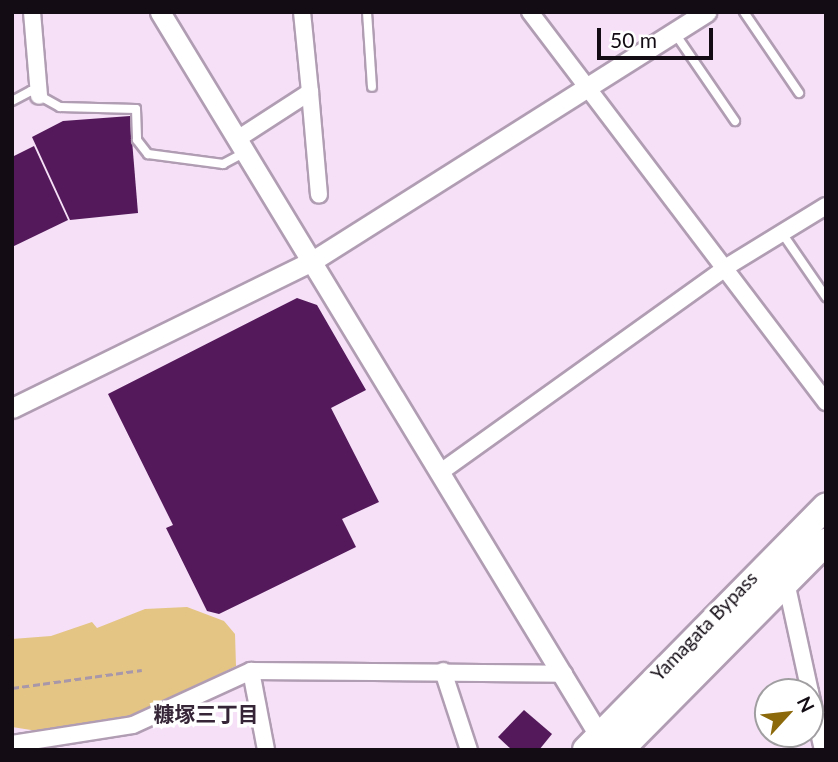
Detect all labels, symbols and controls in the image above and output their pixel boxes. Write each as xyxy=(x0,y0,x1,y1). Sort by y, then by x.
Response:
scale bar xyxy=(600,14,716,58)
text: 50 m xyxy=(610,27,657,52)
street label: Yamagata Bypass xyxy=(646,567,762,685)
north arrow xyxy=(754,678,824,748)
text: N xyxy=(793,692,820,716)
district label: 糠塚三丁目 xyxy=(154,701,258,727)

